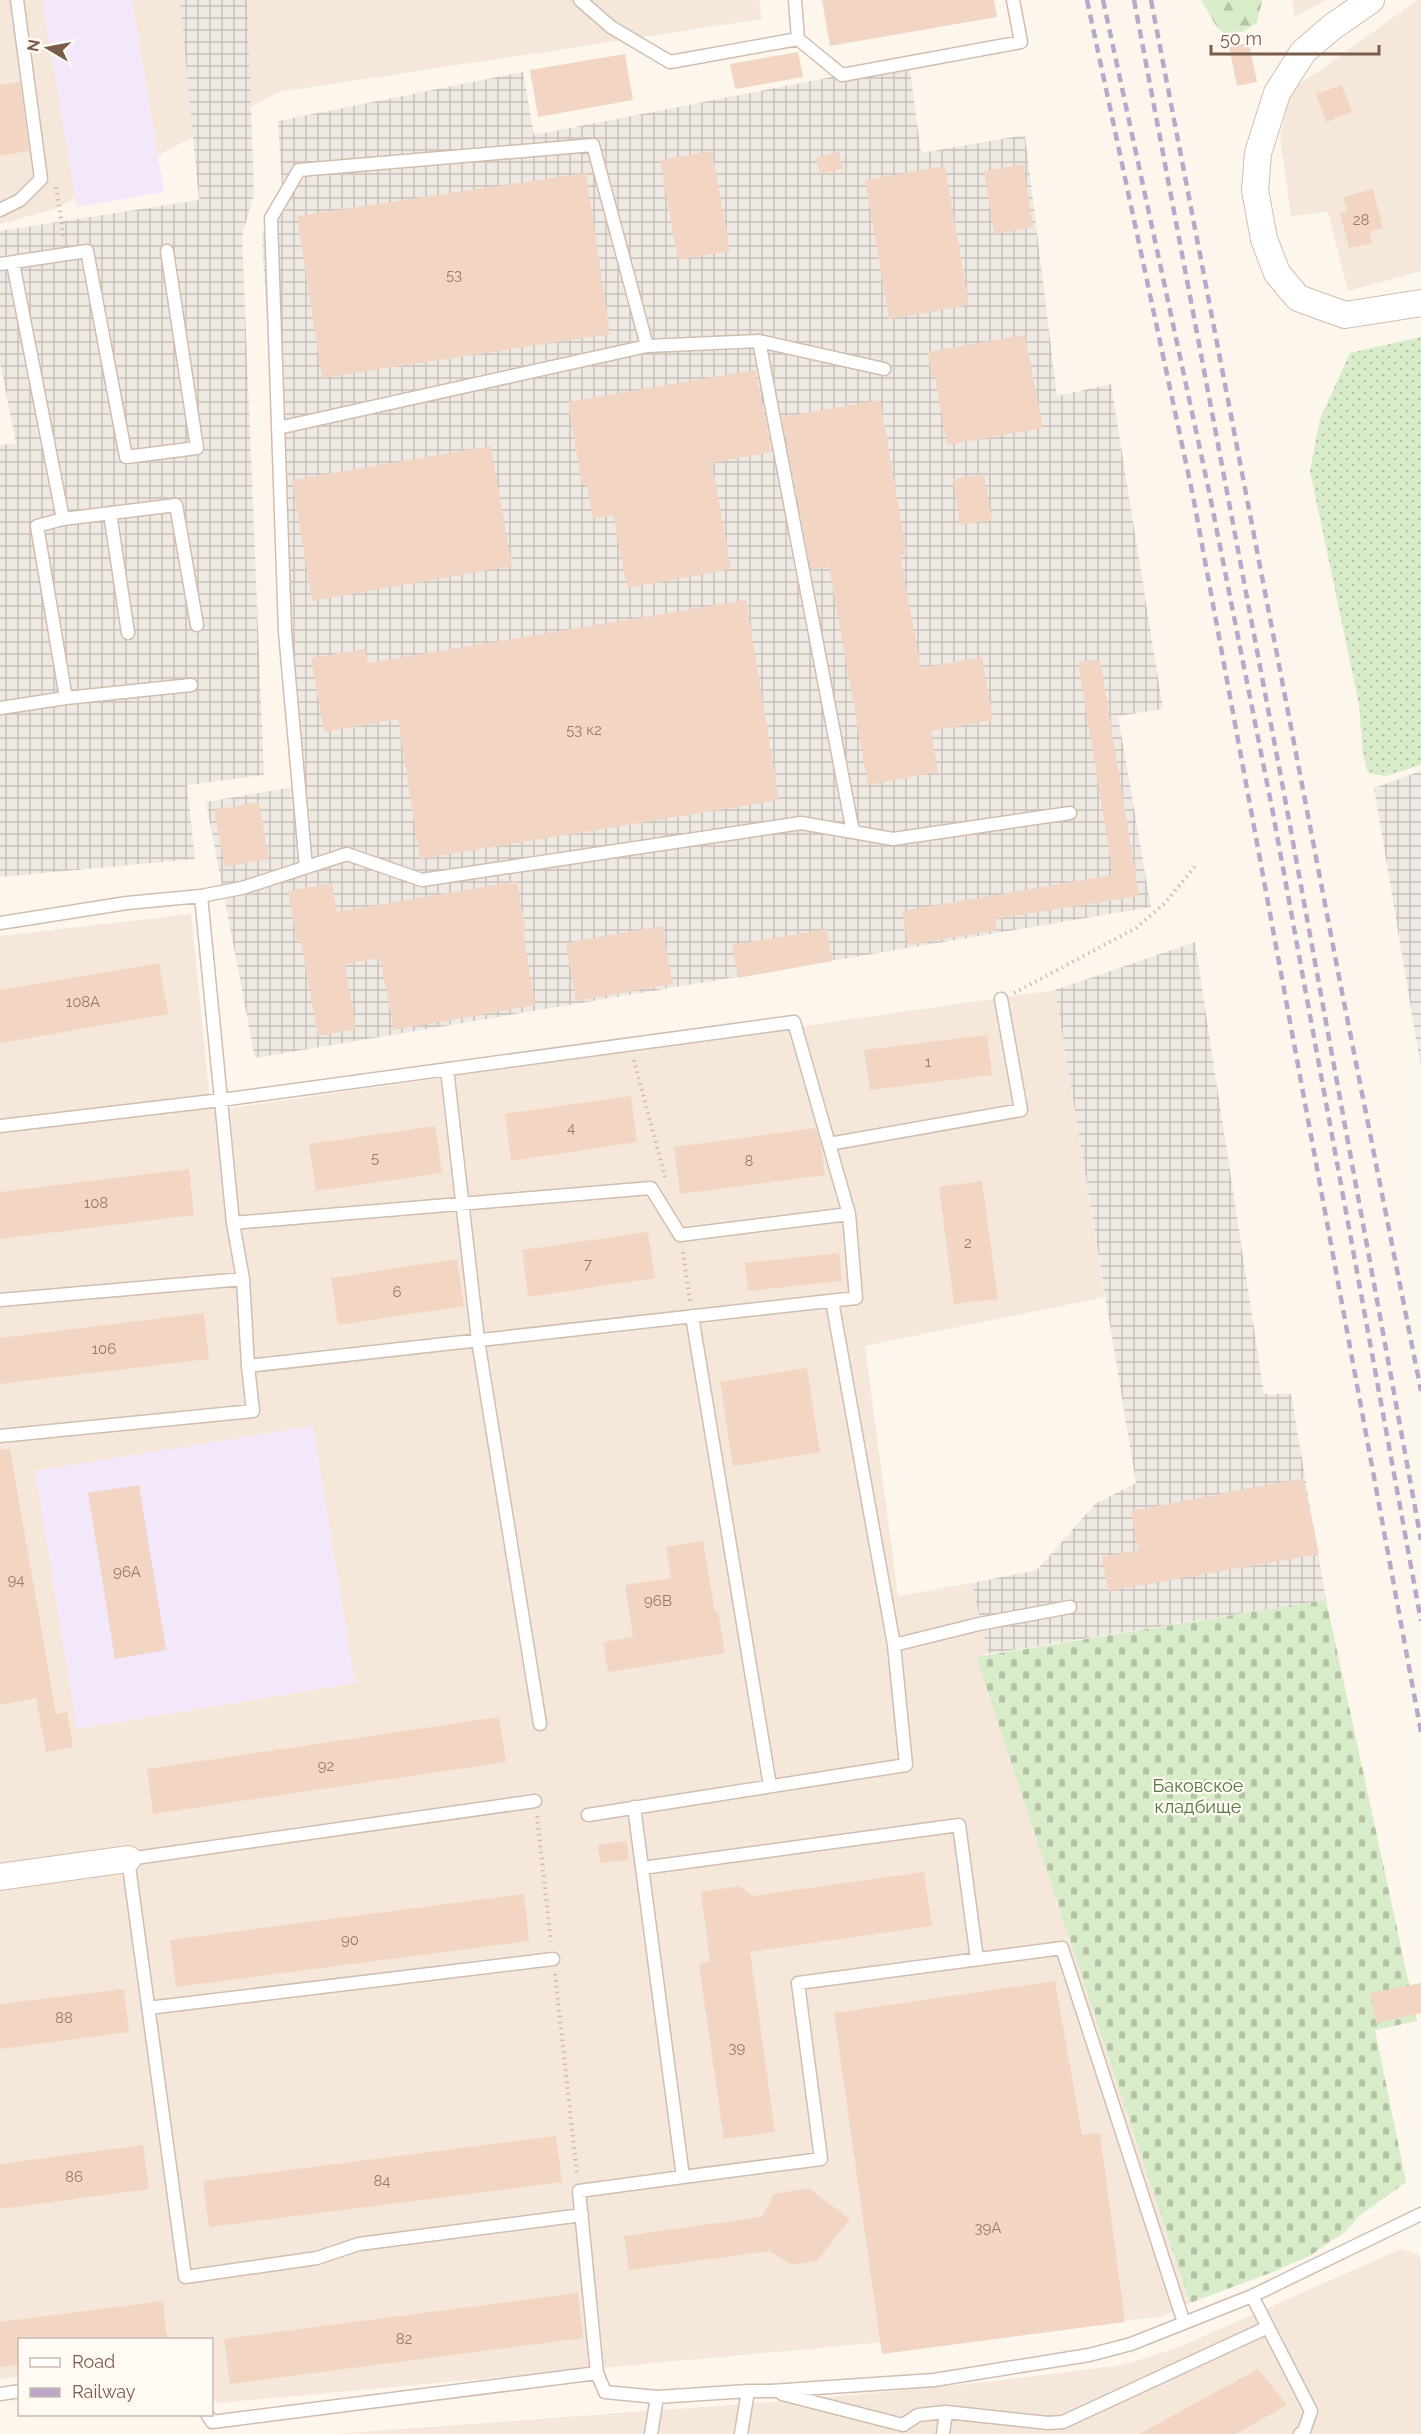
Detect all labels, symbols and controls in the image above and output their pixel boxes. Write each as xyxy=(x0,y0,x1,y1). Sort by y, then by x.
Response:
north arrow xyxy=(18,18,78,78)
scale bar xyxy=(1211,18,1379,56)
text: 50 m xyxy=(1220,28,1262,49)
text: N xyxy=(23,38,44,53)
house number: 28 xyxy=(1353,211,1369,229)
house number: 53 xyxy=(446,266,462,284)
house number: 53 к2 xyxy=(566,721,602,739)
house number: 108А xyxy=(66,993,100,1011)
house number: 1 xyxy=(925,1053,932,1071)
house number: 4 xyxy=(567,1119,575,1137)
house number: 5 xyxy=(371,1149,379,1167)
house number: 8 xyxy=(745,1152,754,1170)
house number: 108 xyxy=(84,1194,108,1212)
house number: 2 xyxy=(964,1234,972,1252)
house number: 7 xyxy=(584,1255,592,1273)
house number: 6 xyxy=(392,1283,402,1301)
house number: 106 xyxy=(92,1340,116,1358)
house number: 96А xyxy=(113,1563,141,1581)
house number: 94 xyxy=(8,1571,24,1589)
house number: 96В xyxy=(644,1592,672,1610)
house number: 92 xyxy=(318,1757,334,1775)
park label: Баковское кладбище xyxy=(1153,1775,1244,1817)
house number: 90 xyxy=(341,1931,359,1949)
house number: 88 xyxy=(55,2009,73,2027)
house number: 39 xyxy=(729,2039,746,2057)
house number: 86 xyxy=(65,2168,83,2186)
house number: 84 xyxy=(373,2172,391,2190)
house number: 39А xyxy=(975,2219,1001,2237)
house number: 82 xyxy=(396,2330,413,2348)
legend xyxy=(18,2338,213,2416)
text: Road xyxy=(72,2351,115,2372)
text: Railway xyxy=(72,2381,136,2402)

